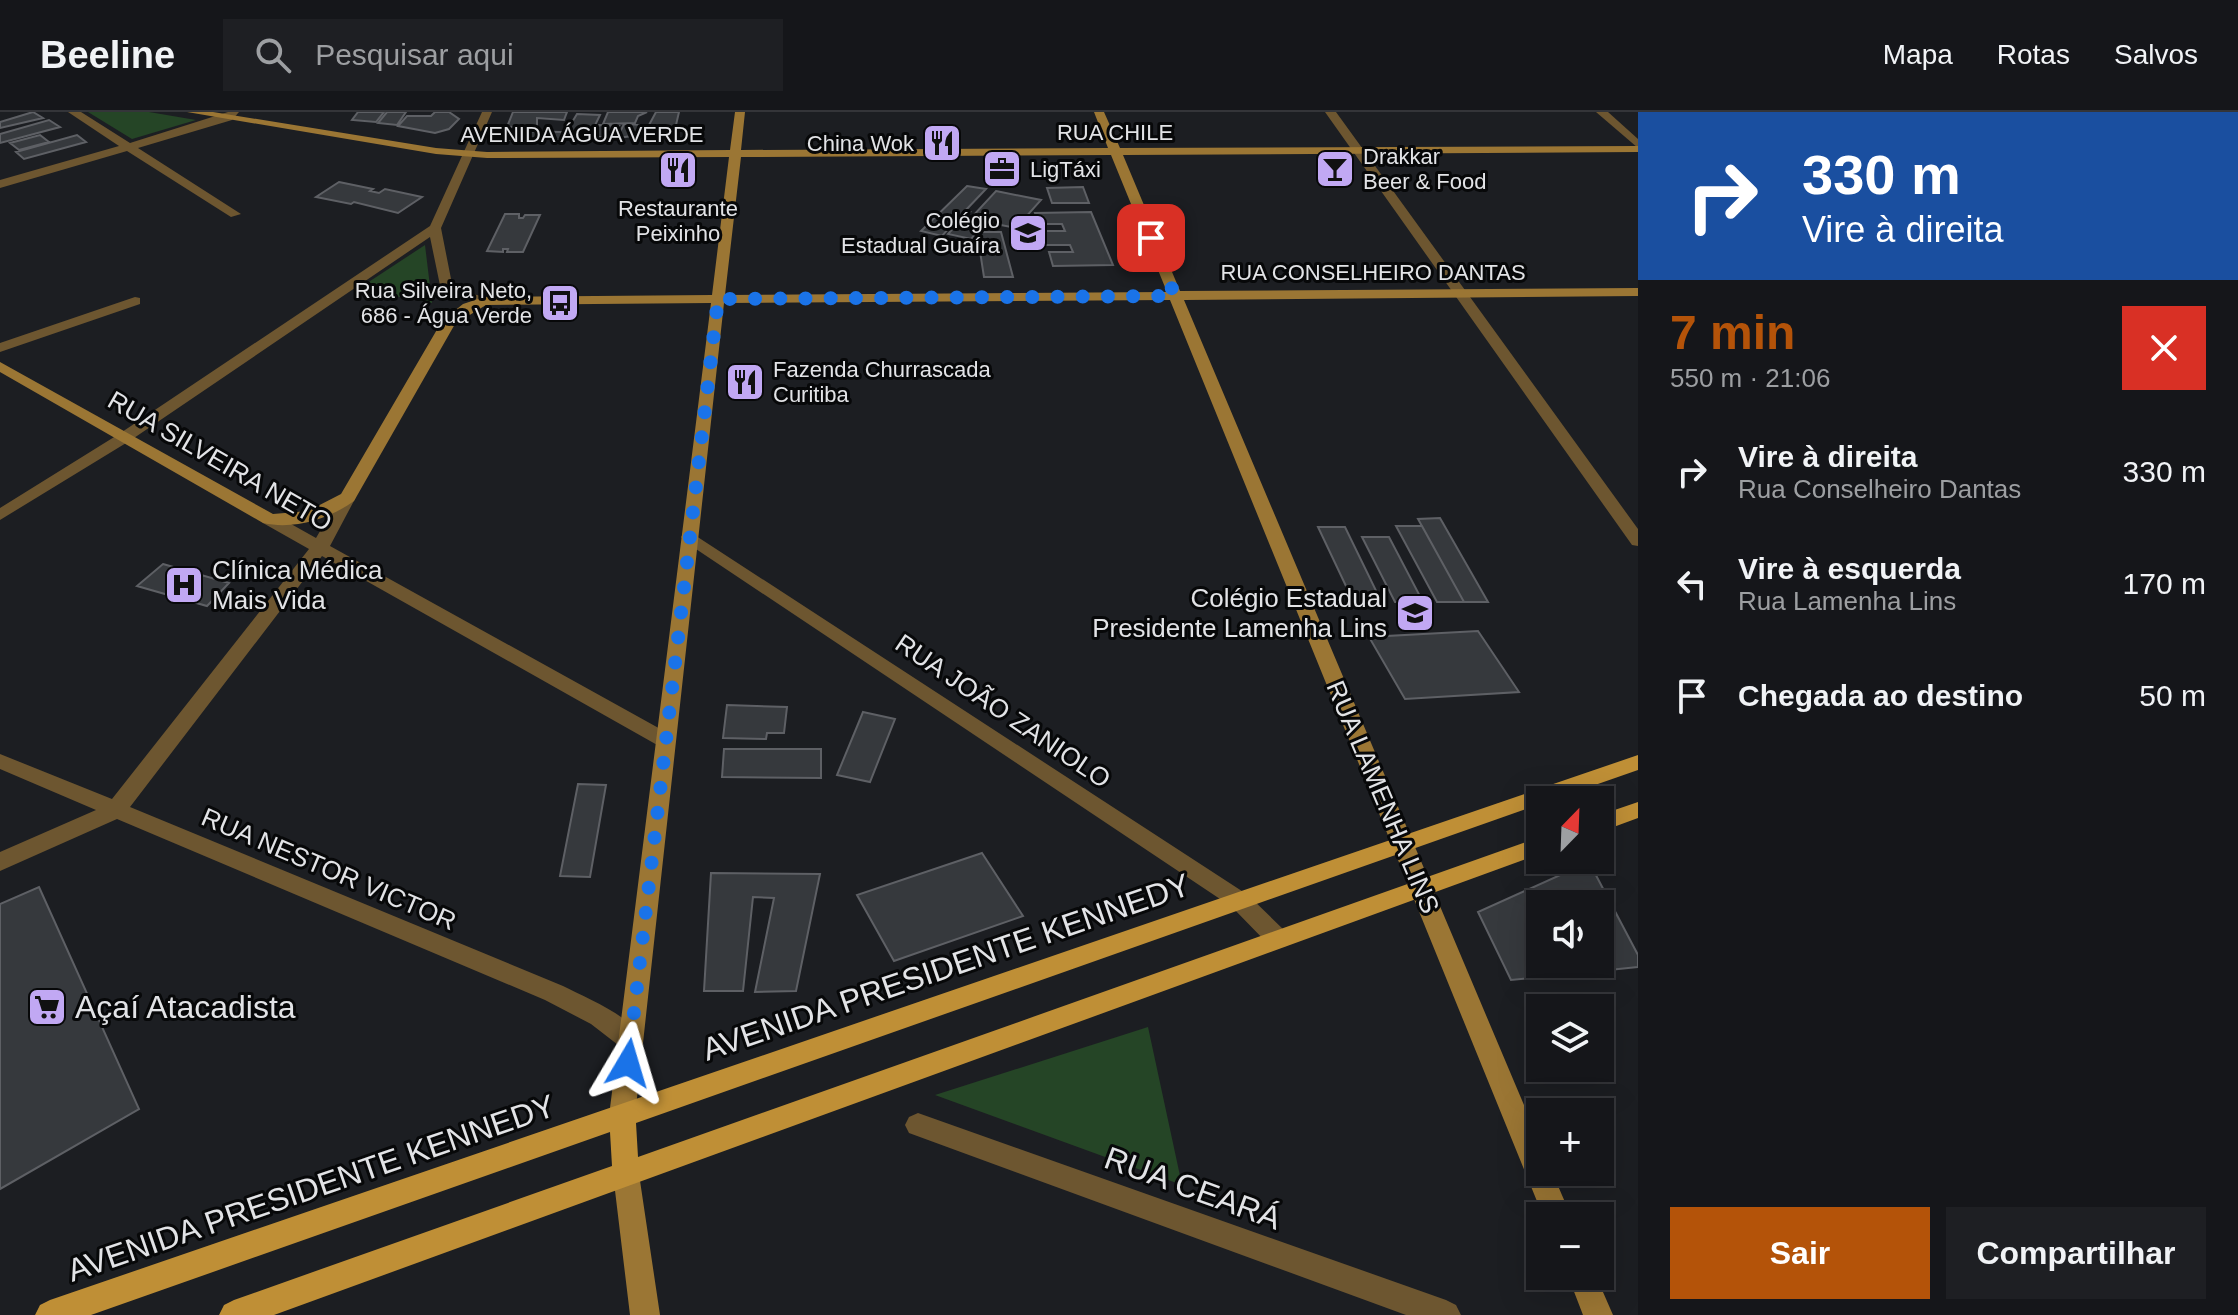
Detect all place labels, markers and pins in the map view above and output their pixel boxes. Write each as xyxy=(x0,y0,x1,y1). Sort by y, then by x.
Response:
restaurant icon: China Wok xyxy=(921,122,963,164)
place label: China Wok xyxy=(807,131,915,156)
place label: Drakkar Beer & Food xyxy=(1363,144,1487,194)
office icon: LigTáxi xyxy=(981,148,1023,190)
bar icon: Drakkar Beer & Food xyxy=(1314,148,1356,190)
restaurant icon: Restaurante Peixinho xyxy=(657,149,699,191)
place label: LigTáxi xyxy=(1030,157,1101,182)
place label: Restaurante Peixinho xyxy=(618,196,738,246)
pin xyxy=(1117,204,1185,272)
place label: Colégio Estadual Guaíra xyxy=(841,208,1001,258)
school or university icon: Colégio Estadual Guaíra xyxy=(1007,212,1049,254)
place label: Rua Silveira Neto, 686 - Água Verde xyxy=(355,278,532,328)
bus stop icon: Rua Silveira Neto, 686 - Água Verde xyxy=(539,282,581,324)
place label: Fazenda Churrascada Curitiba xyxy=(773,357,991,407)
restaurant icon: Fazenda Churrascada Curitiba xyxy=(724,361,766,403)
place label: Clínica Médica Mais Vida xyxy=(212,555,383,615)
hospital icon: Clínica Médica Mais Vida xyxy=(163,564,205,606)
place label: Colégio Estadual Presidente Lamenha Lins xyxy=(1092,583,1387,643)
school or university icon: Colégio Estadual Presidente Lamenha Lins xyxy=(1394,592,1436,634)
supermarket icon: Açaí Atacadista xyxy=(26,986,68,1028)
place label: Açaí Atacadista xyxy=(75,989,296,1025)

